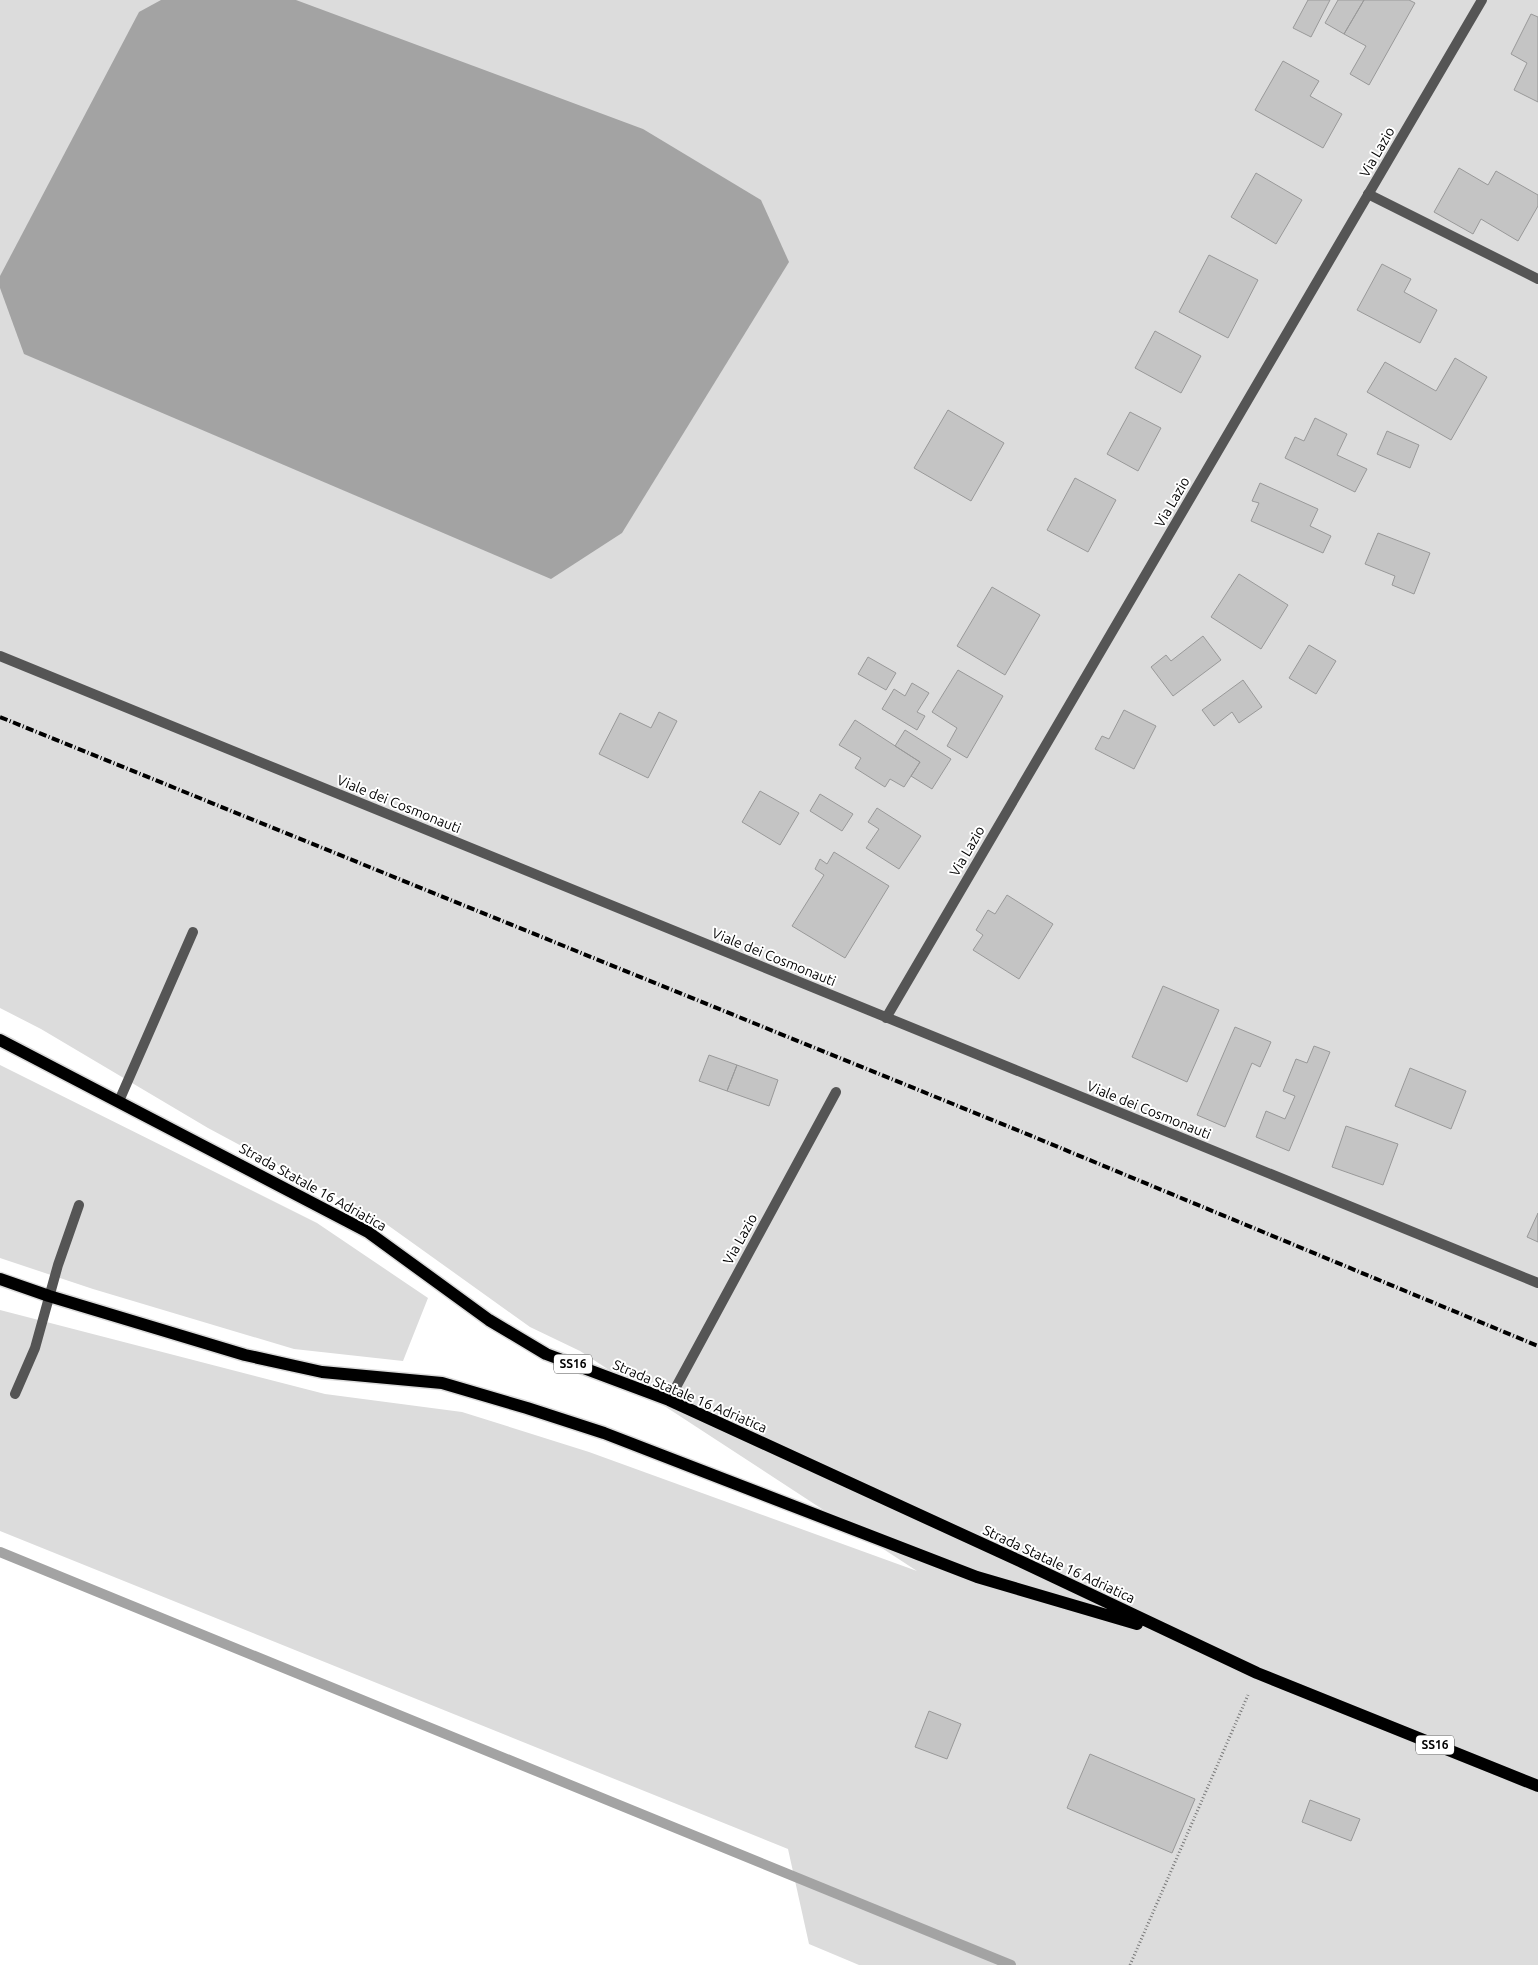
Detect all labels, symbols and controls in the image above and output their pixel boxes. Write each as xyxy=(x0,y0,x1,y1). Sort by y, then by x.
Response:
street label: Via Lazio xyxy=(1356,124,1398,180)
street label: Via Lazio xyxy=(1151,474,1193,530)
street label: Viale dei Cosmonauti xyxy=(335,772,463,836)
street label: Via Lazio xyxy=(946,823,988,879)
street label: Viale dei Cosmonauti xyxy=(710,925,838,989)
street label: Viale dei Cosmonauti xyxy=(1085,1078,1213,1142)
street label: Strada Statale 16 Adriatica xyxy=(237,1140,389,1234)
street label: Via Lazio xyxy=(720,1211,760,1267)
road number: SS16 xyxy=(554,1355,592,1374)
street label: Strada Statale 16 Adriatica xyxy=(610,1356,770,1436)
street label: Strada Statale 16 Adriatica xyxy=(980,1522,1138,1606)
road number: SS16 xyxy=(1416,1736,1454,1754)

